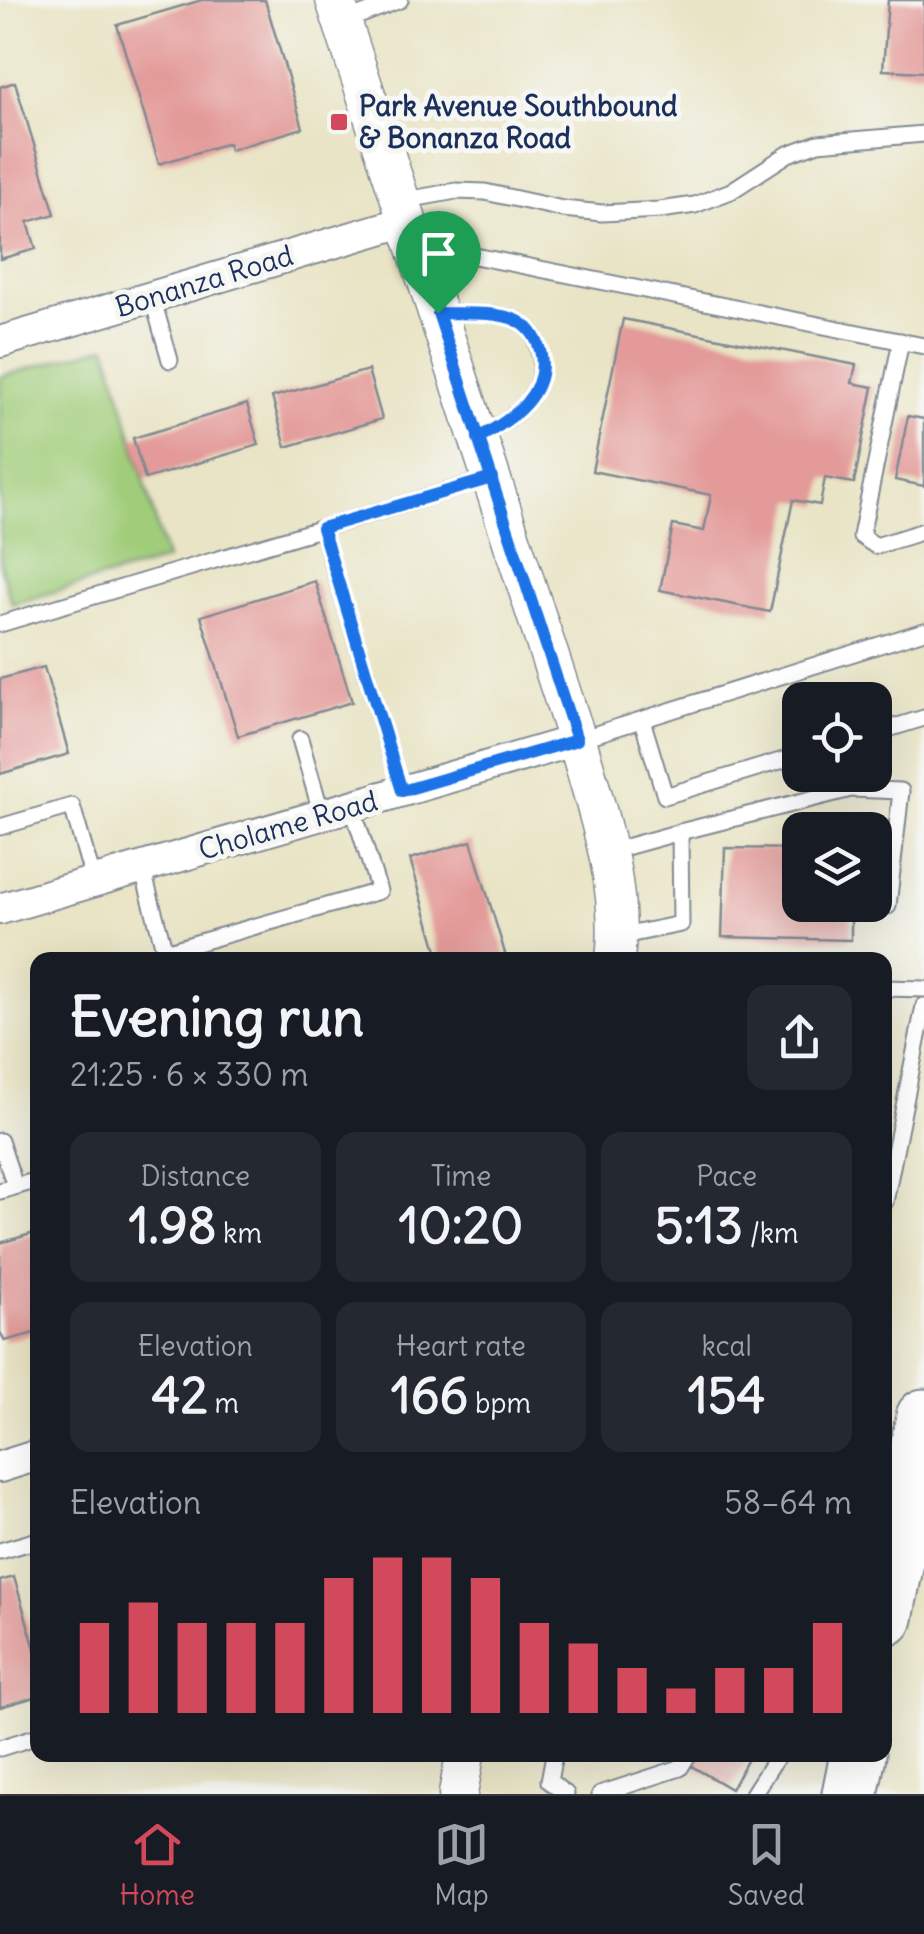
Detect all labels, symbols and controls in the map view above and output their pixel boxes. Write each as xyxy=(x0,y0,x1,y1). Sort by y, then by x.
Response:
place label: Park Avenue Southbound & Bonanza Road xyxy=(359,88,678,156)
marker: Park Avenue Southbound & Bonanza Road xyxy=(328,111,350,133)
pin xyxy=(396,211,481,314)
icon: arrive xyxy=(411,226,466,281)
street label: Bonanza Road xyxy=(111,237,297,325)
map controls xyxy=(782,682,892,922)
button: locate xyxy=(782,682,892,792)
street label: Cholame Road xyxy=(194,782,382,868)
button: layers xyxy=(782,812,892,922)
text: Evening run xyxy=(70,982,364,1051)
button: share xyxy=(747,985,852,1090)
text: 21:25 · 6 × 330 m xyxy=(70,1054,309,1095)
text: Distance xyxy=(141,1158,250,1194)
text: Time xyxy=(431,1158,491,1194)
text: Pace xyxy=(696,1158,757,1194)
text: 1.98 xyxy=(129,1194,216,1257)
text: 10:20 xyxy=(399,1194,523,1257)
text: 5:13 xyxy=(655,1194,743,1257)
text: km xyxy=(216,1215,262,1251)
text: /km xyxy=(743,1215,799,1251)
text: Elevation xyxy=(138,1328,253,1364)
text: Heart rate xyxy=(396,1328,526,1364)
text: kcal xyxy=(701,1328,752,1364)
text: 42 xyxy=(152,1364,208,1427)
text: 166 xyxy=(391,1364,468,1427)
text: 154 xyxy=(688,1364,765,1427)
text: m xyxy=(208,1385,239,1421)
text: bpm xyxy=(468,1385,531,1421)
text: Elevation xyxy=(70,1482,201,1523)
text: 58–64 m xyxy=(724,1482,852,1523)
tab: Home xyxy=(119,1817,195,1913)
tab: Map xyxy=(434,1817,489,1913)
tab: Saved xyxy=(728,1817,805,1913)

